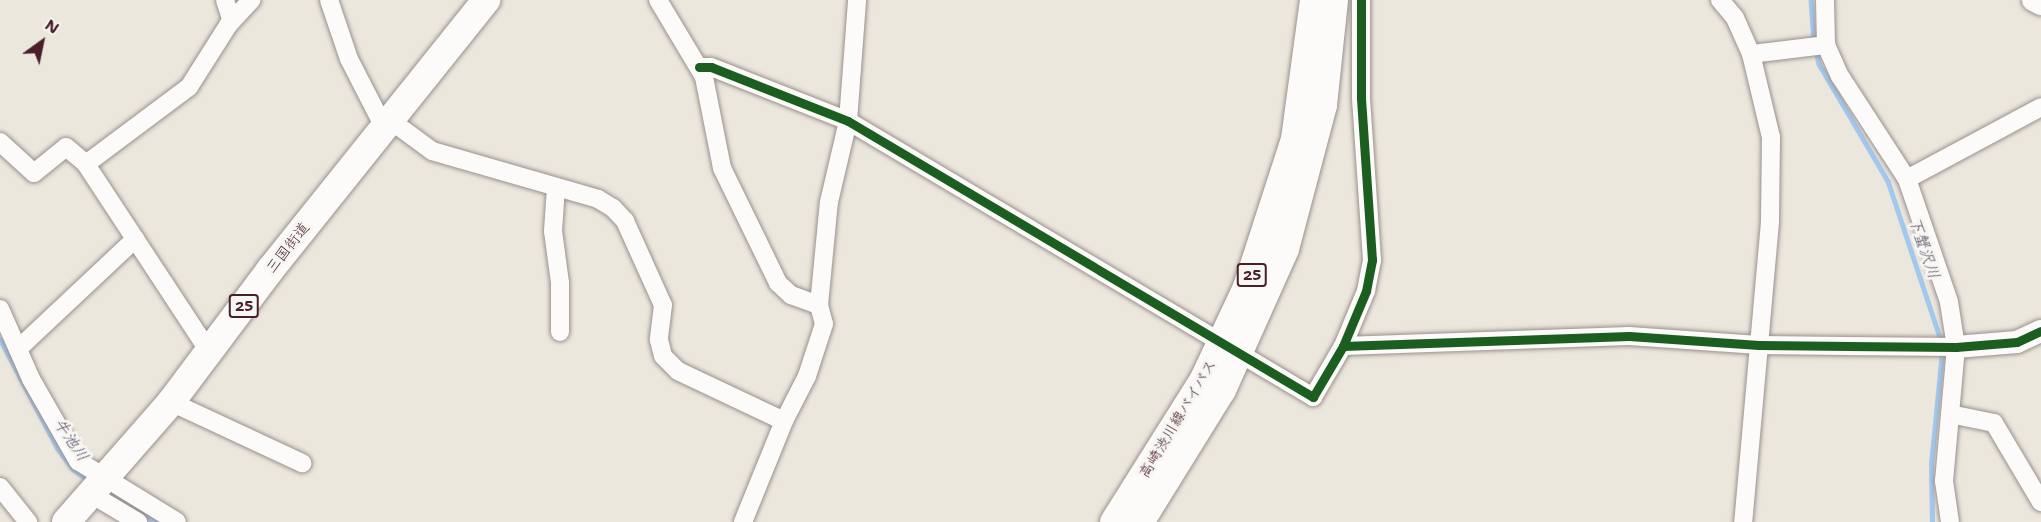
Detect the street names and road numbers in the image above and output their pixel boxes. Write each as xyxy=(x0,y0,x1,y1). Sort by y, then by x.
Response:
street label: 三国街道 xyxy=(262,219,314,277)
road number: 25 xyxy=(1236,264,1268,286)
road number: 25 xyxy=(228,295,260,317)
street label: 高崎渋川線バイパス xyxy=(1136,357,1220,481)

